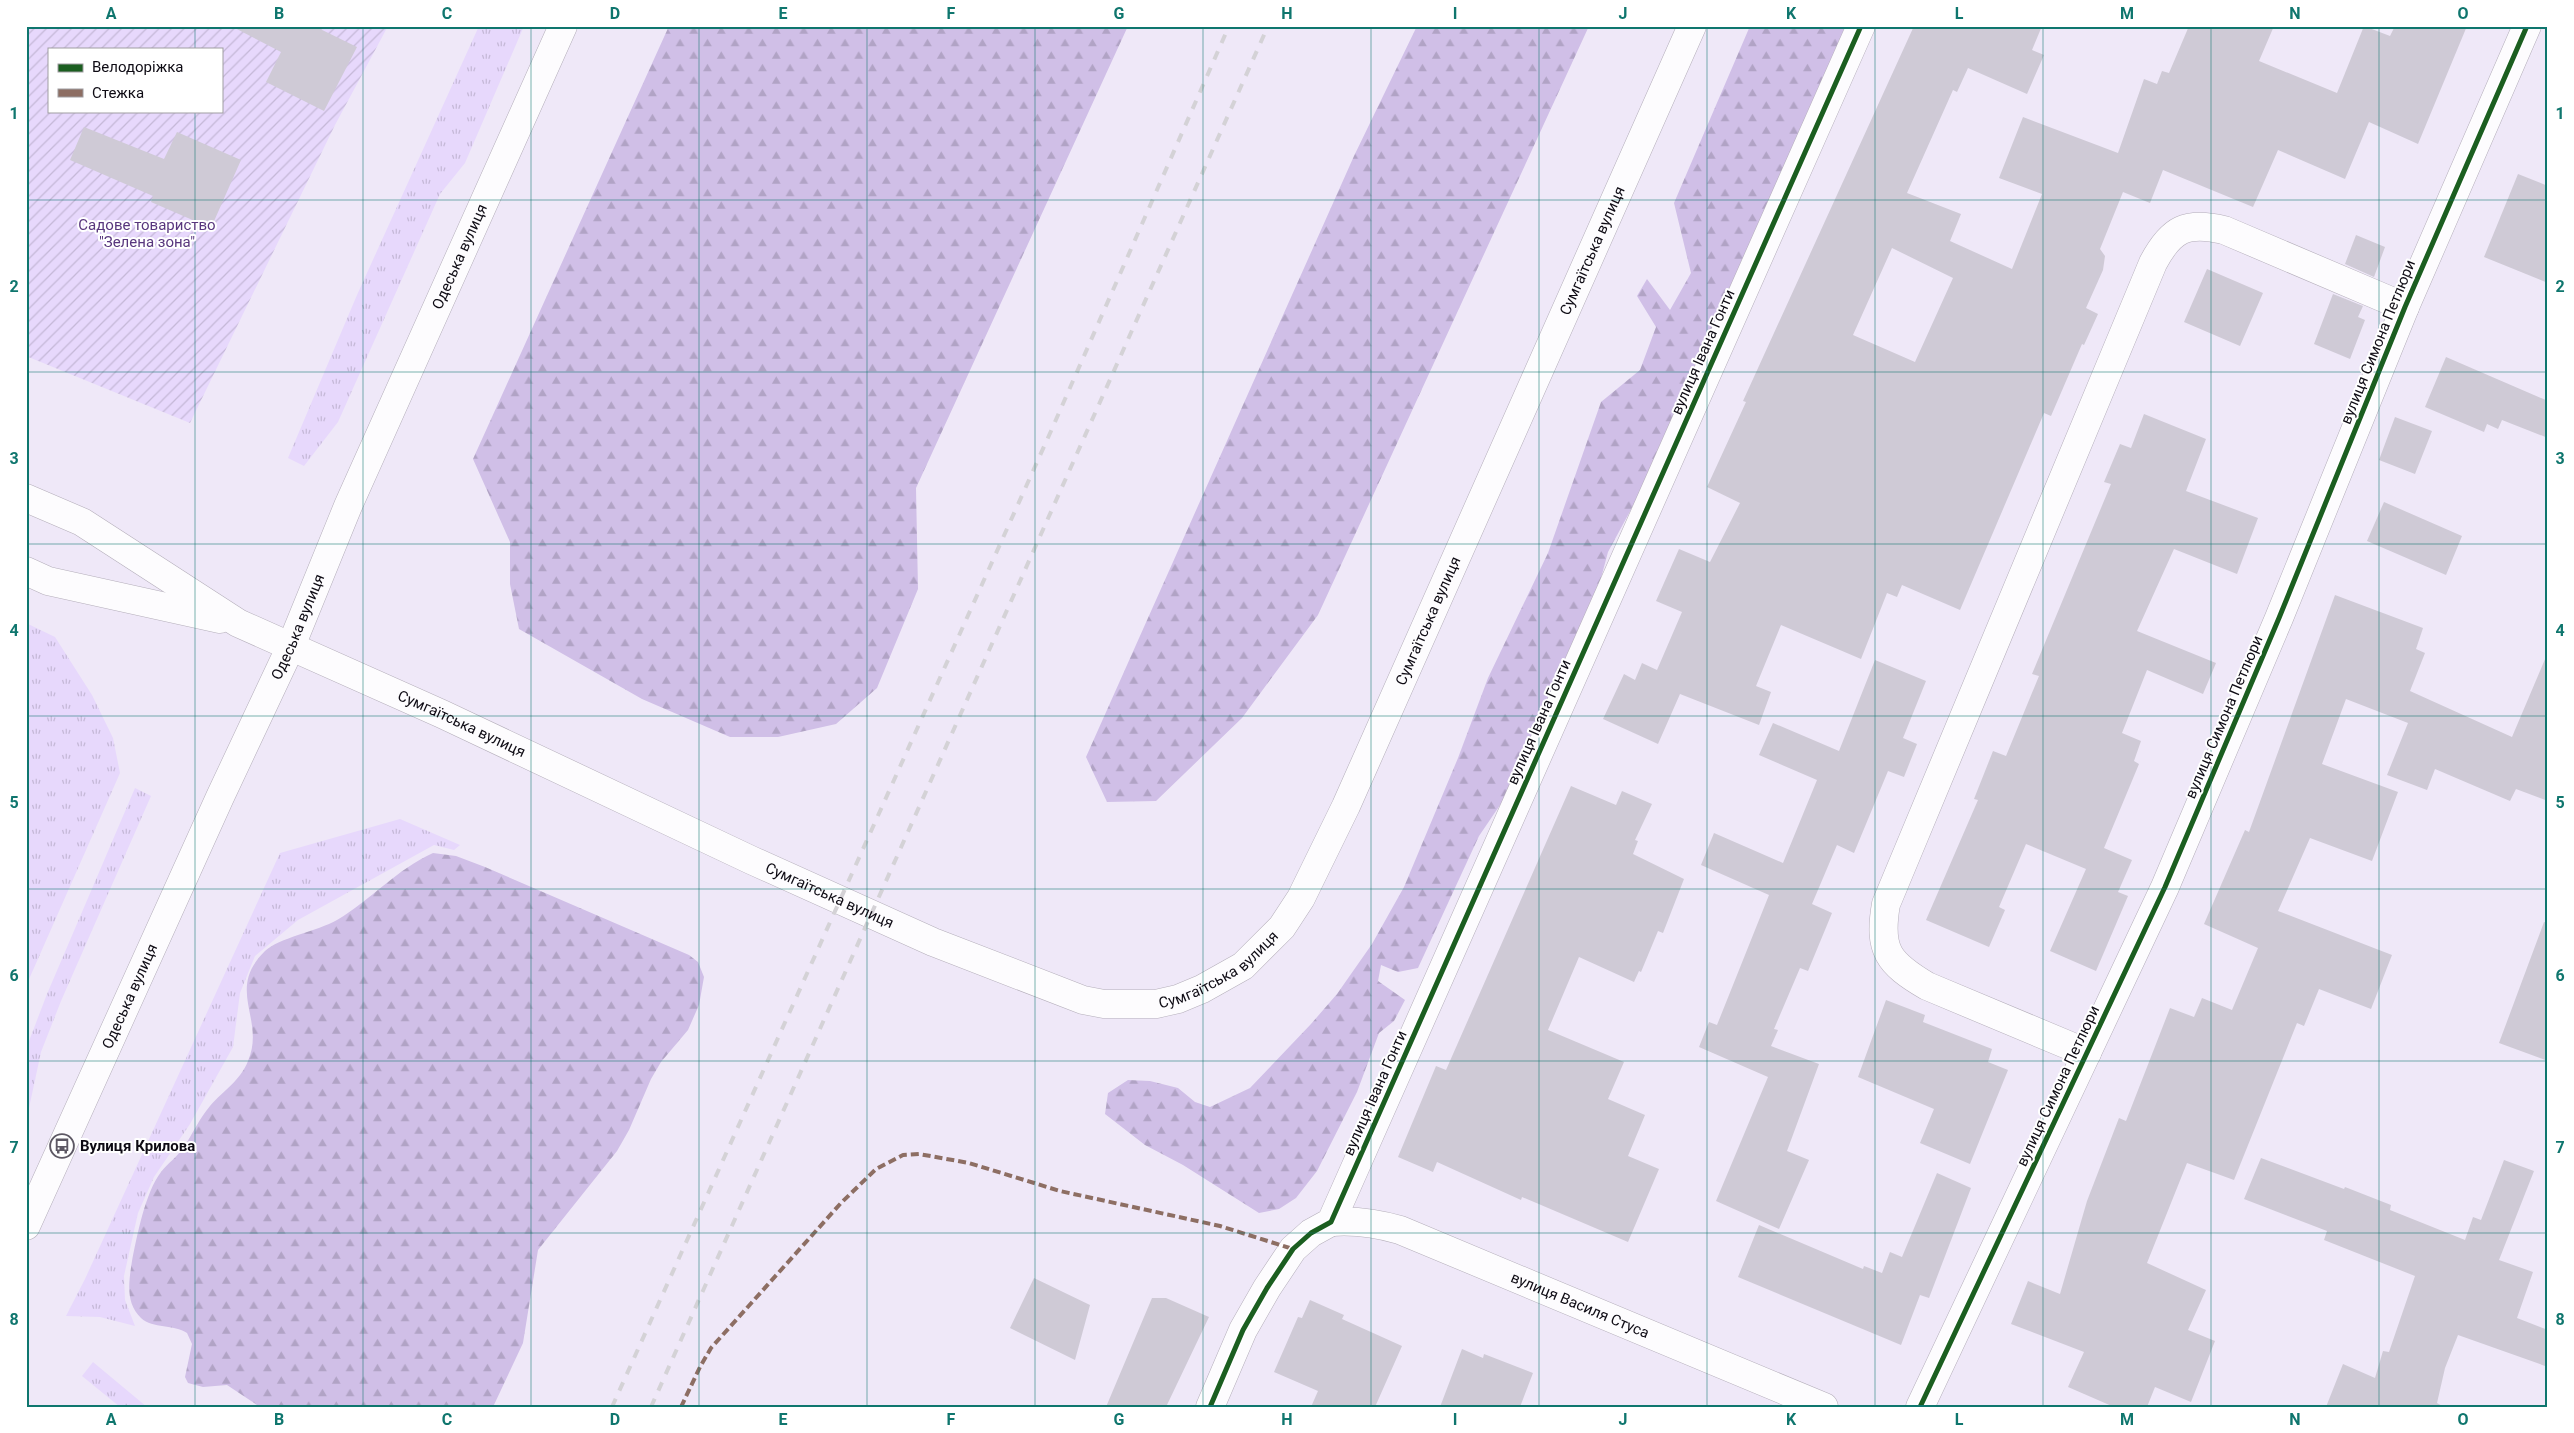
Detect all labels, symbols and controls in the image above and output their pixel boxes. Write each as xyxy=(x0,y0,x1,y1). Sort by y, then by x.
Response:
text: A xyxy=(106,4,117,23)
text: B xyxy=(274,4,284,23)
text: C xyxy=(442,4,452,23)
text: D xyxy=(610,4,620,23)
text: E xyxy=(779,4,788,23)
text: F xyxy=(947,4,956,23)
text: G xyxy=(1114,4,1125,23)
text: H xyxy=(1281,4,1293,23)
text: I xyxy=(1453,4,1457,23)
text: J xyxy=(1619,4,1627,23)
text: K xyxy=(1786,4,1797,23)
text: L xyxy=(1955,4,1964,23)
text: M xyxy=(2120,4,2134,23)
text: N xyxy=(2289,4,2301,23)
text: O xyxy=(2457,4,2469,23)
legend xyxy=(48,48,222,112)
text: Велодоріжка xyxy=(92,58,183,76)
text: Стежка xyxy=(92,84,144,102)
text: 1 xyxy=(9,104,19,123)
text: 1 xyxy=(2555,104,2565,123)
street label: Сумгаїтська вулиця xyxy=(1556,184,1629,318)
street label: Одеська вулиця xyxy=(428,201,491,312)
park label: Садове товариство "Зелена зона" xyxy=(78,216,216,251)
street label: вулиця Симона Петлюри xyxy=(2337,257,2419,427)
text: 2 xyxy=(9,277,19,296)
text: 2 xyxy=(2555,277,2565,296)
street label: вулиця Івана Гонти xyxy=(1667,287,1739,417)
text: 3 xyxy=(9,449,19,468)
text: 3 xyxy=(2555,449,2565,468)
street label: Сумгаїтська вулиця xyxy=(1392,554,1464,688)
street label: Одеська вулиця xyxy=(267,571,328,683)
text: 4 xyxy=(9,621,19,640)
text: 4 xyxy=(2555,621,2565,640)
street label: вулиця Симона Петлюри xyxy=(2181,633,2267,801)
street label: вулиця Івана Гонти xyxy=(1503,657,1575,787)
street label: Сумгаїтська вулиця xyxy=(395,686,528,761)
text: 5 xyxy=(9,793,19,812)
text: 5 xyxy=(2555,793,2565,812)
street label: Сумгаїтська вулиця xyxy=(763,859,896,932)
street label: Сумгаїтська вулиця xyxy=(1157,927,1282,1012)
street label: Одеська вулиця xyxy=(98,941,161,1052)
text: 6 xyxy=(9,966,19,985)
text: 6 xyxy=(2555,966,2565,985)
street label: вулиця Симона Петлюри xyxy=(2013,1003,2103,1169)
street label: вулиця Івана Гонти xyxy=(1339,1028,1411,1158)
bus stop icon: Вулиця Крилова xyxy=(49,1133,75,1159)
place label: Вулиця Крилова xyxy=(80,1137,195,1155)
text: 7 xyxy=(9,1138,19,1157)
text: 7 xyxy=(2555,1138,2565,1157)
street label: вулиця Василя Стуса xyxy=(1508,1268,1652,1342)
text: 8 xyxy=(9,1310,19,1329)
text: 8 xyxy=(2555,1310,2565,1329)
text: A xyxy=(106,1410,117,1429)
text: B xyxy=(274,1410,284,1429)
text: C xyxy=(442,1410,452,1429)
text: D xyxy=(610,1410,620,1429)
text: E xyxy=(779,1410,788,1429)
text: F xyxy=(947,1410,956,1429)
text: G xyxy=(1114,1410,1125,1429)
text: H xyxy=(1281,1410,1293,1429)
text: I xyxy=(1453,1410,1457,1429)
text: J xyxy=(1619,1410,1627,1429)
text: K xyxy=(1786,1410,1797,1429)
text: L xyxy=(1955,1410,1964,1429)
text: M xyxy=(2120,1410,2134,1429)
text: N xyxy=(2289,1410,2301,1429)
text: O xyxy=(2457,1410,2469,1429)

